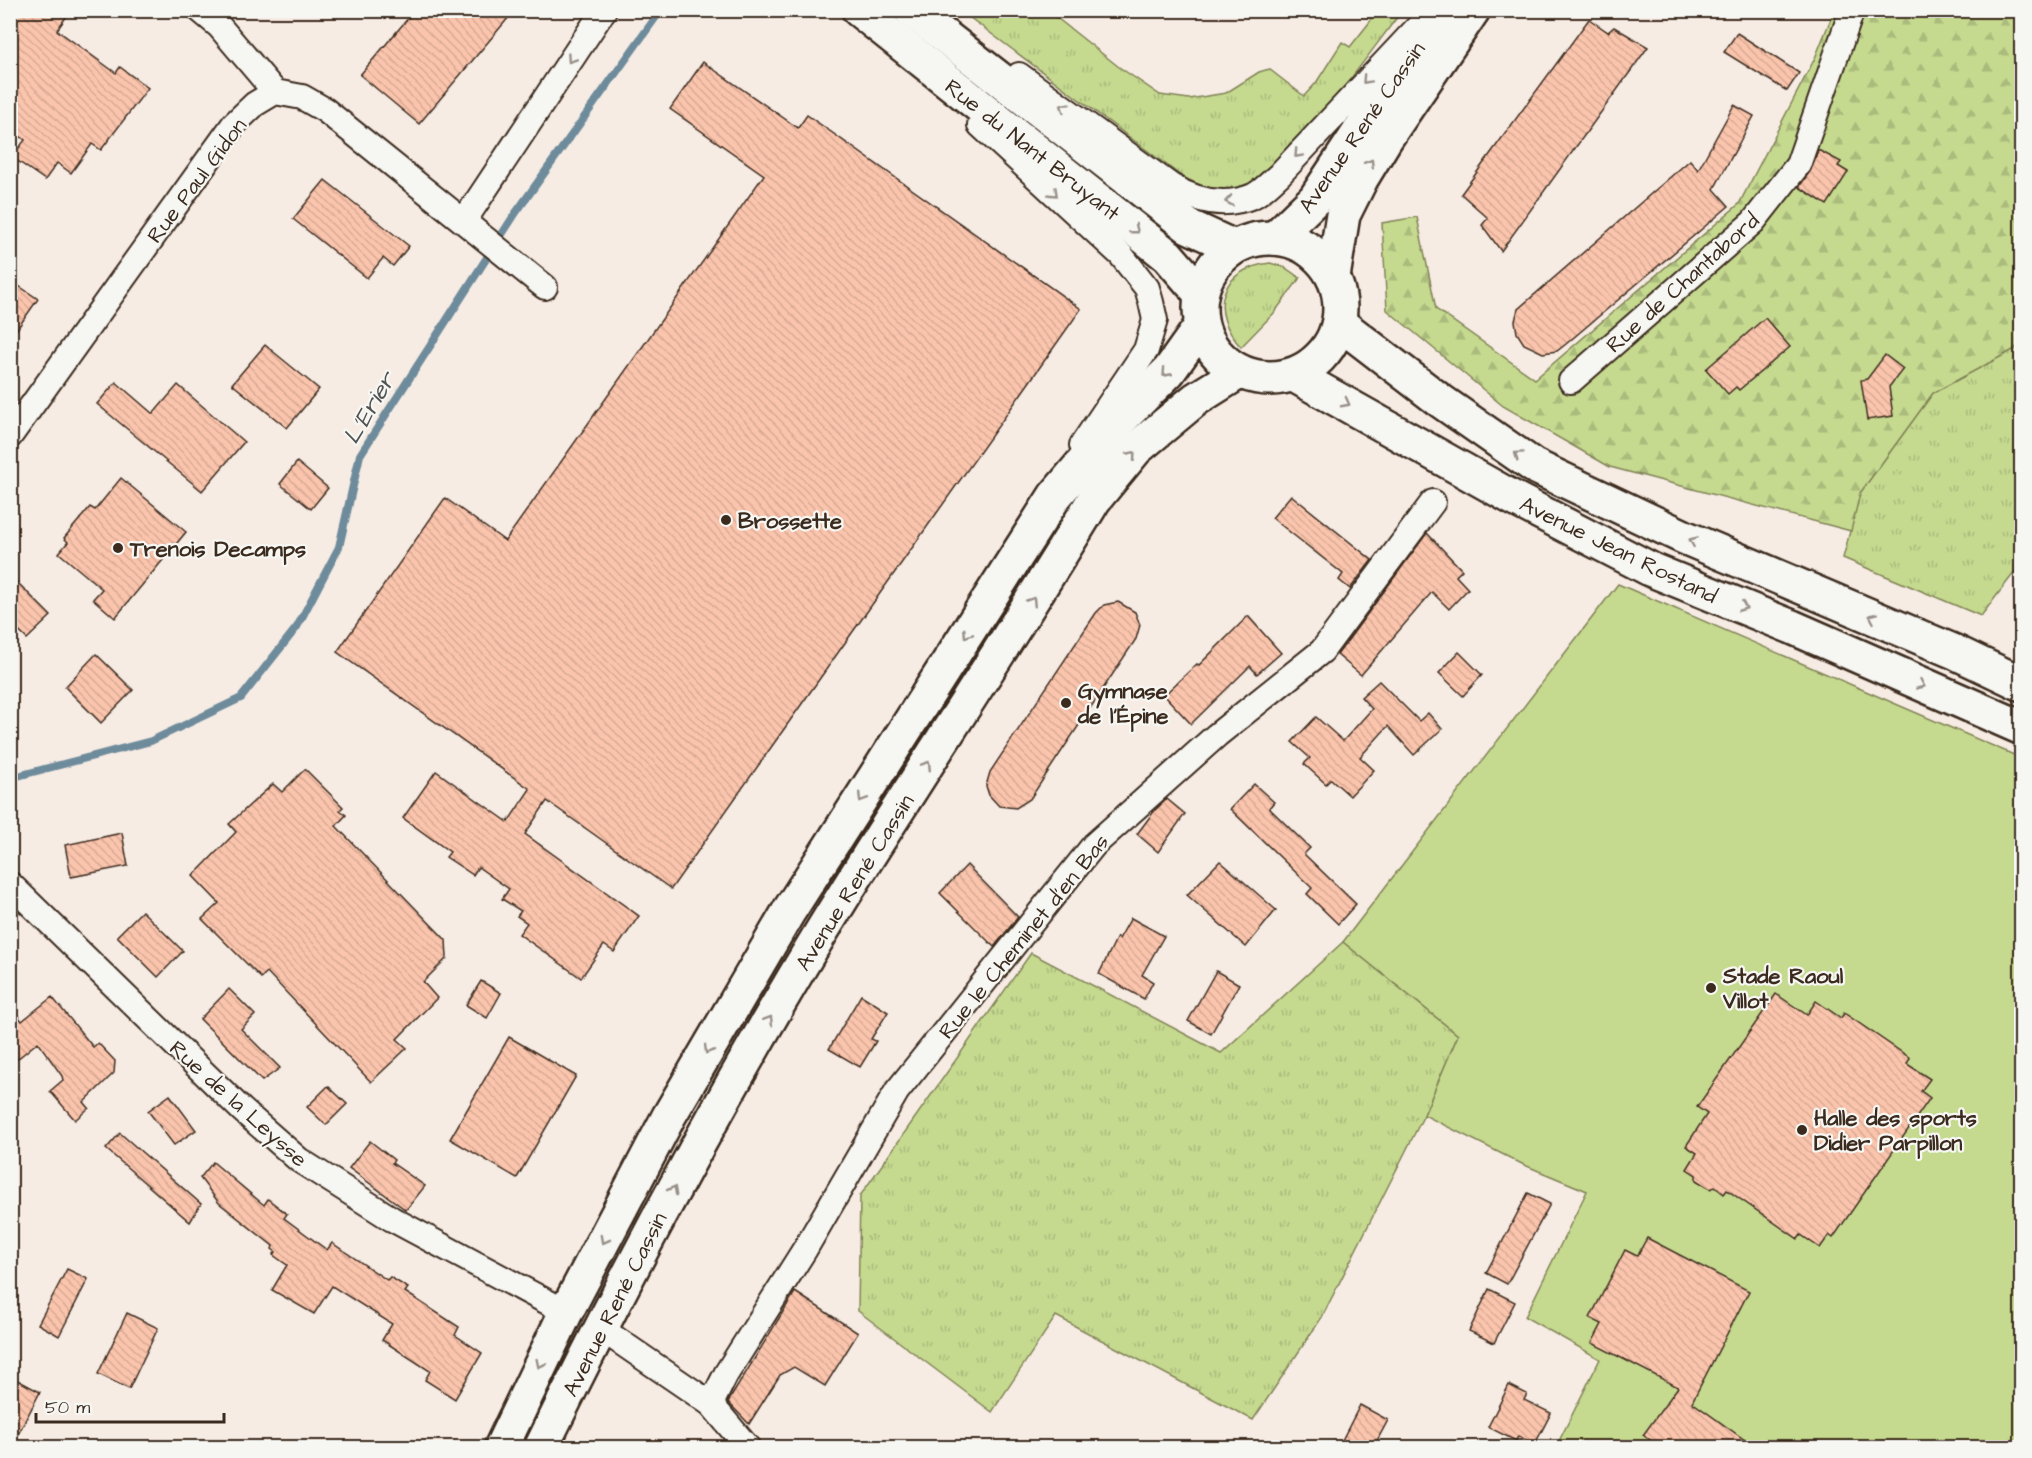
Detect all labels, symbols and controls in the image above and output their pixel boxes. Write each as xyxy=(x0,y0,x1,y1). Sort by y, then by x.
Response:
street label: Avenue René Cassin xyxy=(1291,36,1433,220)
one-way arrow xyxy=(567,53,579,63)
street label: Rue du Nant Bruyant xyxy=(937,72,1126,229)
one-way arrow xyxy=(1362,73,1373,83)
one-way arrow xyxy=(1060,103,1071,114)
street label: Rue Paul Gidon xyxy=(140,112,255,250)
one-way arrow xyxy=(1294,148,1305,158)
one-way arrow xyxy=(1363,159,1375,170)
one-way arrow xyxy=(1047,186,1058,197)
one-way arrow xyxy=(1224,194,1233,206)
street label: Rue de Chantabord xyxy=(1600,206,1766,360)
one-way arrow xyxy=(1128,222,1139,233)
water label: L'Erier xyxy=(335,364,406,451)
one-way arrow xyxy=(1162,366,1173,377)
one-way arrow xyxy=(1340,396,1350,407)
one-way arrow xyxy=(1125,451,1136,462)
one-way arrow xyxy=(1514,451,1525,462)
street label: Avenue Jean Rostand xyxy=(1514,489,1722,612)
place label: Brossette xyxy=(738,506,842,537)
marker: Brossette xyxy=(719,513,733,527)
place label: Trenois Decamps xyxy=(129,534,306,565)
one-way arrow xyxy=(1688,536,1699,548)
marker: Trenois Decamps xyxy=(111,541,125,555)
one-way arrow xyxy=(1025,596,1036,607)
one-way arrow xyxy=(1736,600,1747,612)
one-way arrow xyxy=(1868,612,1879,624)
one-way arrow xyxy=(963,627,974,638)
place label: Gymnase de l'Épine xyxy=(1077,676,1169,732)
one-way arrow xyxy=(1915,678,1926,690)
marker: Gymnase de l'Épine xyxy=(1059,696,1073,710)
one-way arrow xyxy=(920,761,931,772)
street label: Avenue René Cassin xyxy=(788,789,922,977)
one-way arrow xyxy=(857,792,869,802)
street label: Rue le Cheminet d'en Bas xyxy=(932,828,1117,1046)
place label: Stade Raoul Villot xyxy=(1722,961,1844,1017)
marker: Stade Raoul Villot xyxy=(1704,981,1718,995)
one-way arrow xyxy=(762,1016,774,1026)
street label: Rue de la Leysse xyxy=(161,1034,314,1175)
one-way arrow xyxy=(704,1044,715,1054)
place label: Halle des sports Didier Parpillon xyxy=(1814,1103,1977,1159)
marker: Halle des sports Didier Parpillon xyxy=(1795,1123,1809,1137)
one-way arrow xyxy=(666,1185,677,1196)
street label: Avenue René Cassin xyxy=(555,1207,675,1402)
one-way arrow xyxy=(600,1233,611,1244)
one-way arrow xyxy=(536,1358,547,1369)
scale bar xyxy=(36,1386,224,1424)
text: 50 m xyxy=(45,1395,90,1420)

